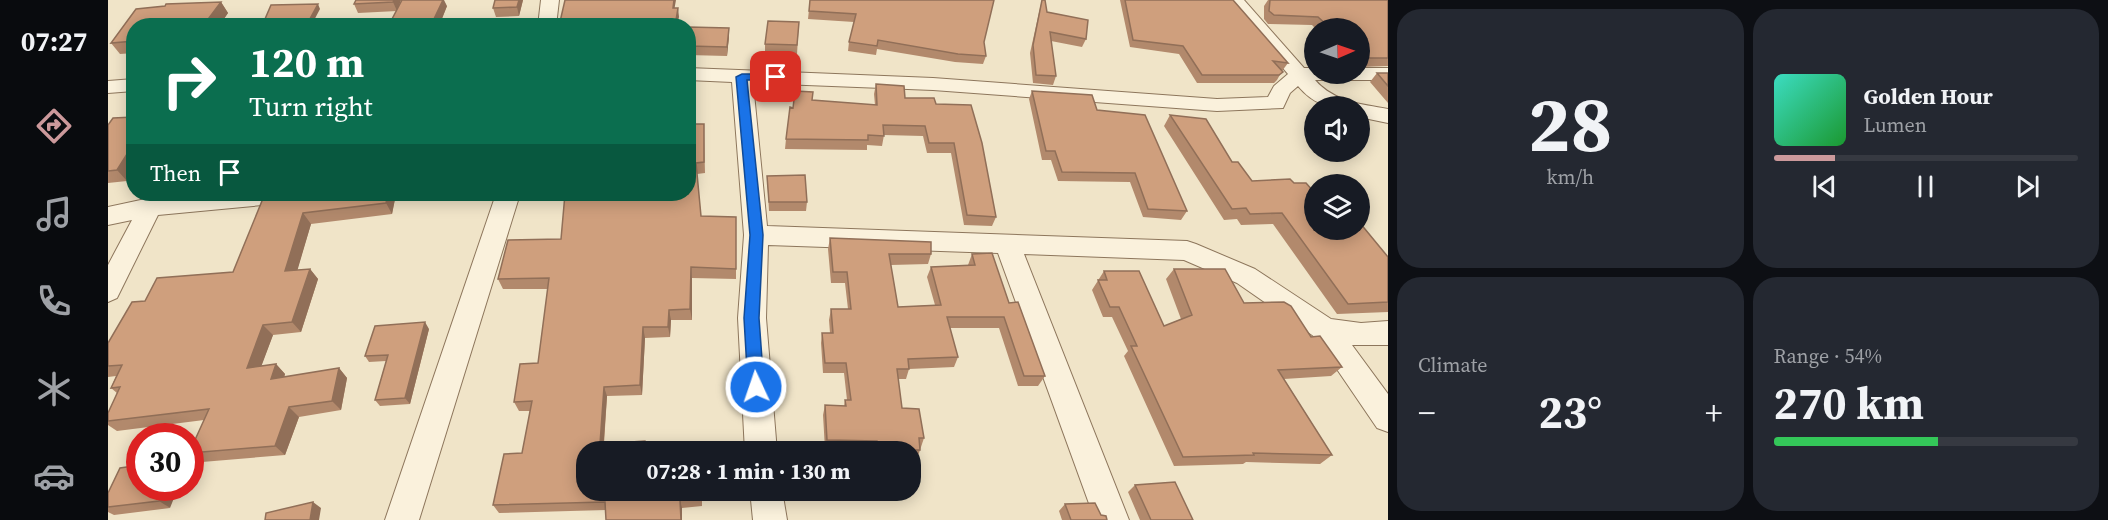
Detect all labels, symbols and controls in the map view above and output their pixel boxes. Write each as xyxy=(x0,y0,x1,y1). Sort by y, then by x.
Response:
north arrow xyxy=(1304,18,1370,84)
map controls xyxy=(1304,18,1370,240)
text: 07:27 xyxy=(21,23,87,60)
text: 120 m xyxy=(249,33,364,91)
icon: right xyxy=(150,42,228,120)
pin xyxy=(750,51,801,102)
icon: arrive xyxy=(759,60,792,93)
text: 28 xyxy=(1528,70,1613,177)
text: Golden Hour xyxy=(1864,81,1993,111)
text: Turn right xyxy=(249,88,373,125)
button: sound xyxy=(1304,96,1370,162)
icon: directions xyxy=(33,105,75,147)
text: Lumen xyxy=(1864,111,1927,139)
icon: arrive xyxy=(213,156,246,189)
text: Then xyxy=(150,158,201,188)
text: km/h xyxy=(1546,163,1594,191)
icon: previous xyxy=(1808,170,1841,203)
icon: pause xyxy=(1909,170,1942,203)
icon: next xyxy=(2011,170,2044,203)
button: layers xyxy=(1304,174,1370,240)
icon: music xyxy=(33,193,75,235)
icon: phone xyxy=(33,280,75,322)
text: Range · 54% xyxy=(1774,342,1882,370)
text: Climate xyxy=(1418,351,1487,379)
position arrow xyxy=(724,355,788,419)
icon: climate xyxy=(33,368,75,410)
text: 270 km xyxy=(1774,372,1924,434)
text: 23° xyxy=(1538,381,1602,443)
text: − xyxy=(1418,390,1436,435)
text: + xyxy=(1705,390,1722,435)
speed limit sign: 30 xyxy=(126,423,204,501)
icon: car xyxy=(33,455,75,497)
text: 07:28 · 1 min · 130 m xyxy=(647,456,850,486)

